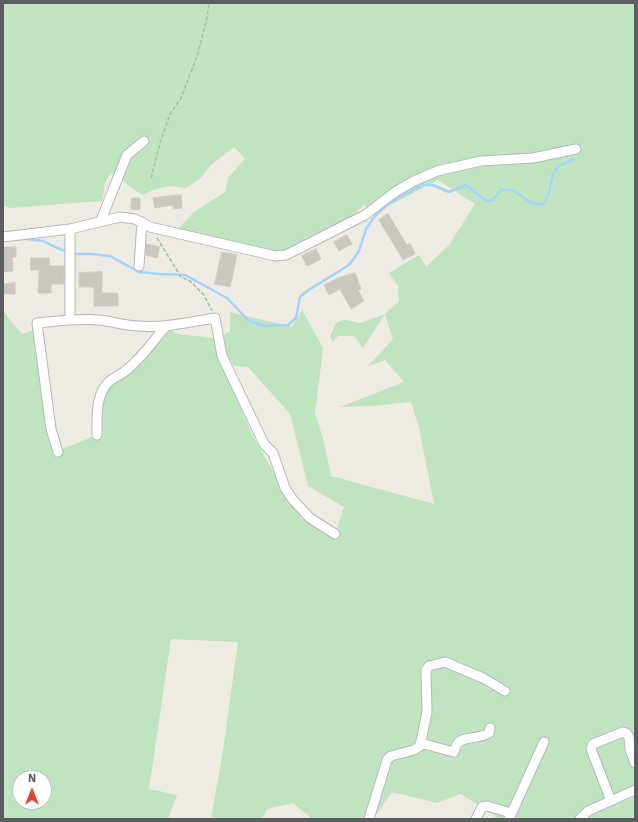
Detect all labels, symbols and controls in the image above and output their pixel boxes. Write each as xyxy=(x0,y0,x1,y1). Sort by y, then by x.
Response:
north arrow xyxy=(12,770,52,810)
text: N xyxy=(28,772,36,785)

